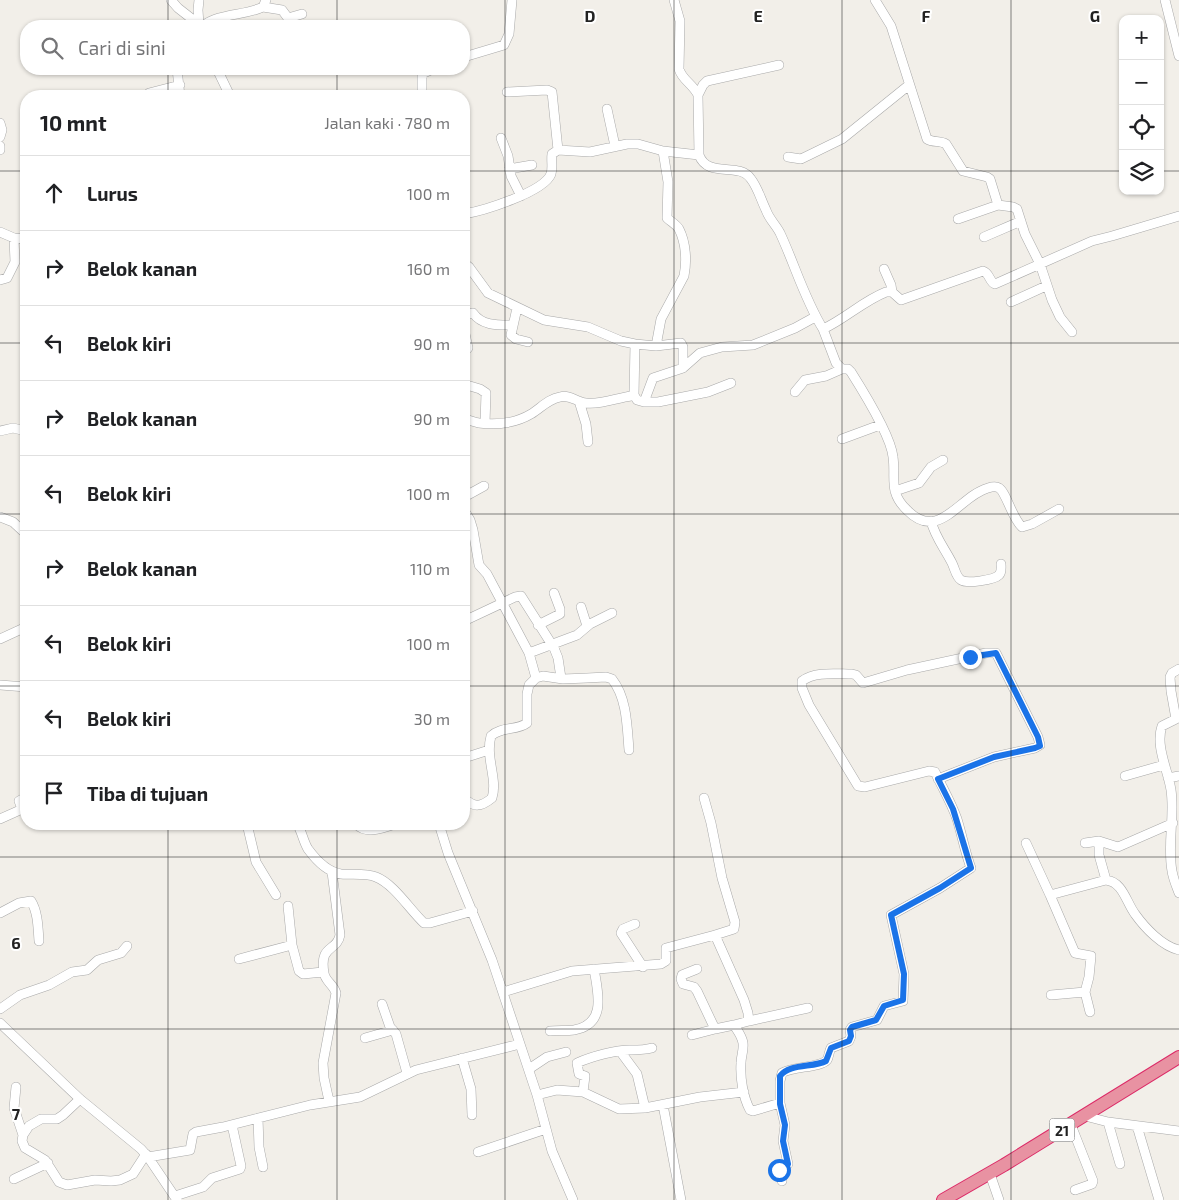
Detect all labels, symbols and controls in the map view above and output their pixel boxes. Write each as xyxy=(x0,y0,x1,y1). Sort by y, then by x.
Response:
text: D xyxy=(585,6,596,25)
text: E xyxy=(753,6,763,25)
text: F xyxy=(922,6,931,25)
text: G xyxy=(1090,6,1100,25)
map controls xyxy=(1119,15,1164,195)
button: + xyxy=(1119,15,1164,60)
search box xyxy=(20,20,470,75)
icon: search xyxy=(38,34,66,62)
text: Cari di sini xyxy=(78,36,166,59)
button: − xyxy=(1119,60,1164,105)
button: locate xyxy=(1119,105,1164,150)
text: 10 mnt xyxy=(40,110,107,135)
text: Jalan kaki · 780 m xyxy=(324,113,450,132)
button: layers xyxy=(1119,150,1164,195)
icon: ahead xyxy=(40,179,68,207)
text: Lurus xyxy=(87,182,138,205)
text: 100 m xyxy=(407,184,450,203)
icon: right xyxy=(40,254,68,282)
text: Belok kanan xyxy=(87,257,197,280)
text: 160 m xyxy=(407,259,450,278)
icon: left xyxy=(40,329,68,357)
text: Belok kiri xyxy=(87,332,171,355)
text: 90 m xyxy=(414,334,450,353)
icon: right xyxy=(40,404,68,432)
text: Belok kanan xyxy=(87,407,197,430)
text: 90 m xyxy=(414,409,450,428)
icon: left xyxy=(40,479,68,507)
text: Belok kiri xyxy=(87,482,171,505)
text: 100 m xyxy=(407,484,450,503)
icon: right xyxy=(40,554,68,582)
text: Belok kanan xyxy=(87,557,197,580)
text: 110 m xyxy=(410,559,450,578)
icon: left xyxy=(40,629,68,657)
text: Belok kiri xyxy=(87,632,171,655)
text: 100 m xyxy=(407,634,450,653)
route end xyxy=(959,646,982,669)
icon: left xyxy=(40,704,68,732)
text: Belok kiri xyxy=(87,707,171,730)
text: 30 m xyxy=(414,709,450,728)
icon: arrive xyxy=(40,779,68,807)
text: Tiba di tujuan xyxy=(87,782,208,805)
text: 6 xyxy=(11,933,21,952)
text: 7 xyxy=(12,1104,21,1123)
road number: 21 xyxy=(1050,1118,1074,1142)
route start xyxy=(768,1159,791,1182)

